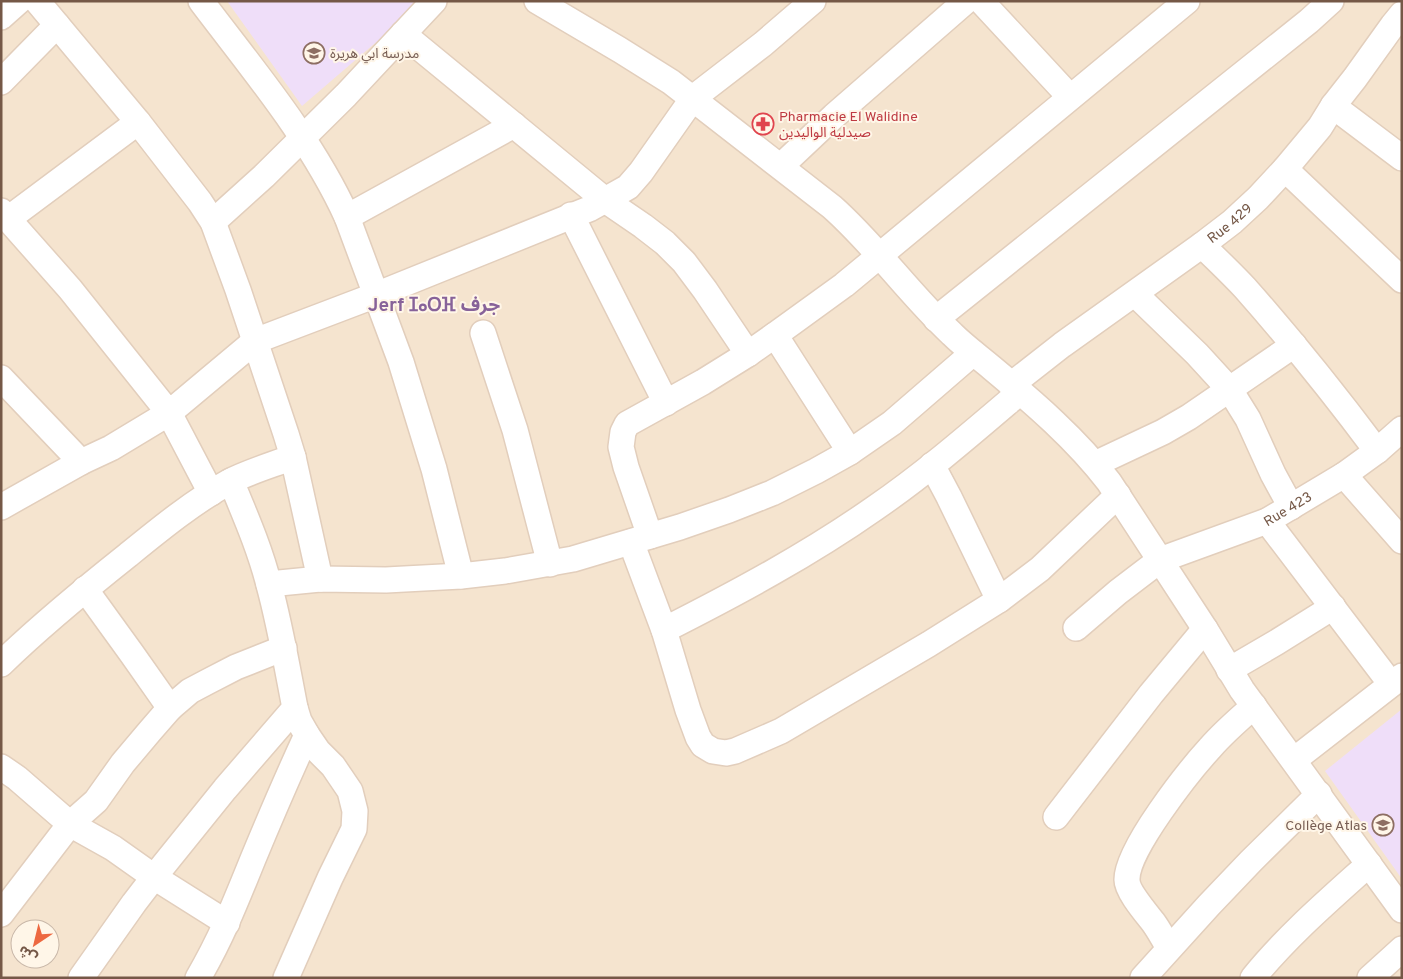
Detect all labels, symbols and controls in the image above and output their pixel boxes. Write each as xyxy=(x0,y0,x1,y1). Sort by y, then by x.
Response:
school or university icon: مدرسة ابي هريرة xyxy=(302,41,326,65)
place label: مدرسة ابي هريرة xyxy=(330,46,419,64)
place label: Pharmacie El Walidine صيدلية الواليدين xyxy=(779,109,918,142)
pharmacy icon: Pharmacie El Walidine صيدلية الواليدين xyxy=(751,112,775,136)
street label: Rue 429 xyxy=(1204,201,1256,248)
district label: Jerf ⵊⴰⵔⴼ جرف xyxy=(368,294,500,318)
street label: Rue 423 xyxy=(1261,489,1316,531)
school or university icon: Collège Atlas xyxy=(1371,813,1395,837)
place label: Collège Atlas xyxy=(1285,818,1367,835)
north arrow xyxy=(10,919,60,969)
text: ش xyxy=(16,941,41,966)

